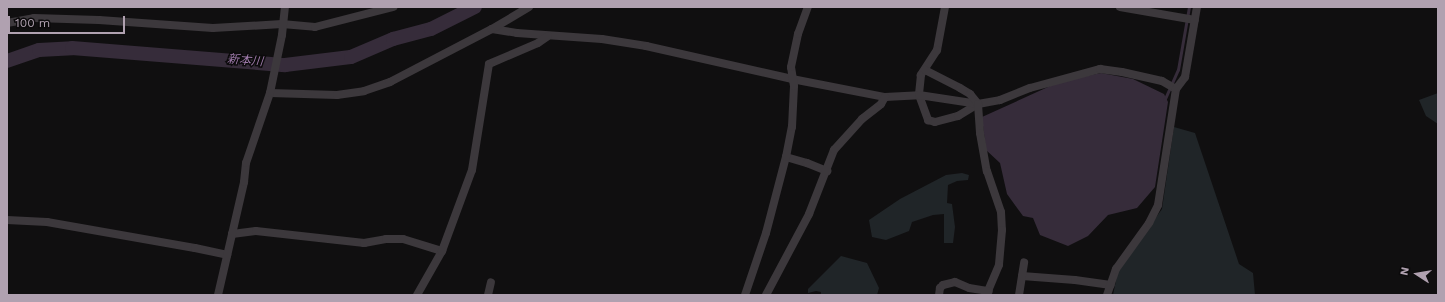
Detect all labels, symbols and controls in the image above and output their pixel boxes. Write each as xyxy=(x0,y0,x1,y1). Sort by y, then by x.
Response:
scale bar xyxy=(10,8,127,34)
text: 100 m xyxy=(15,16,50,30)
water label: 新本川 xyxy=(226,52,264,70)
north arrow xyxy=(1397,254,1437,294)
text: N xyxy=(1398,266,1412,277)

